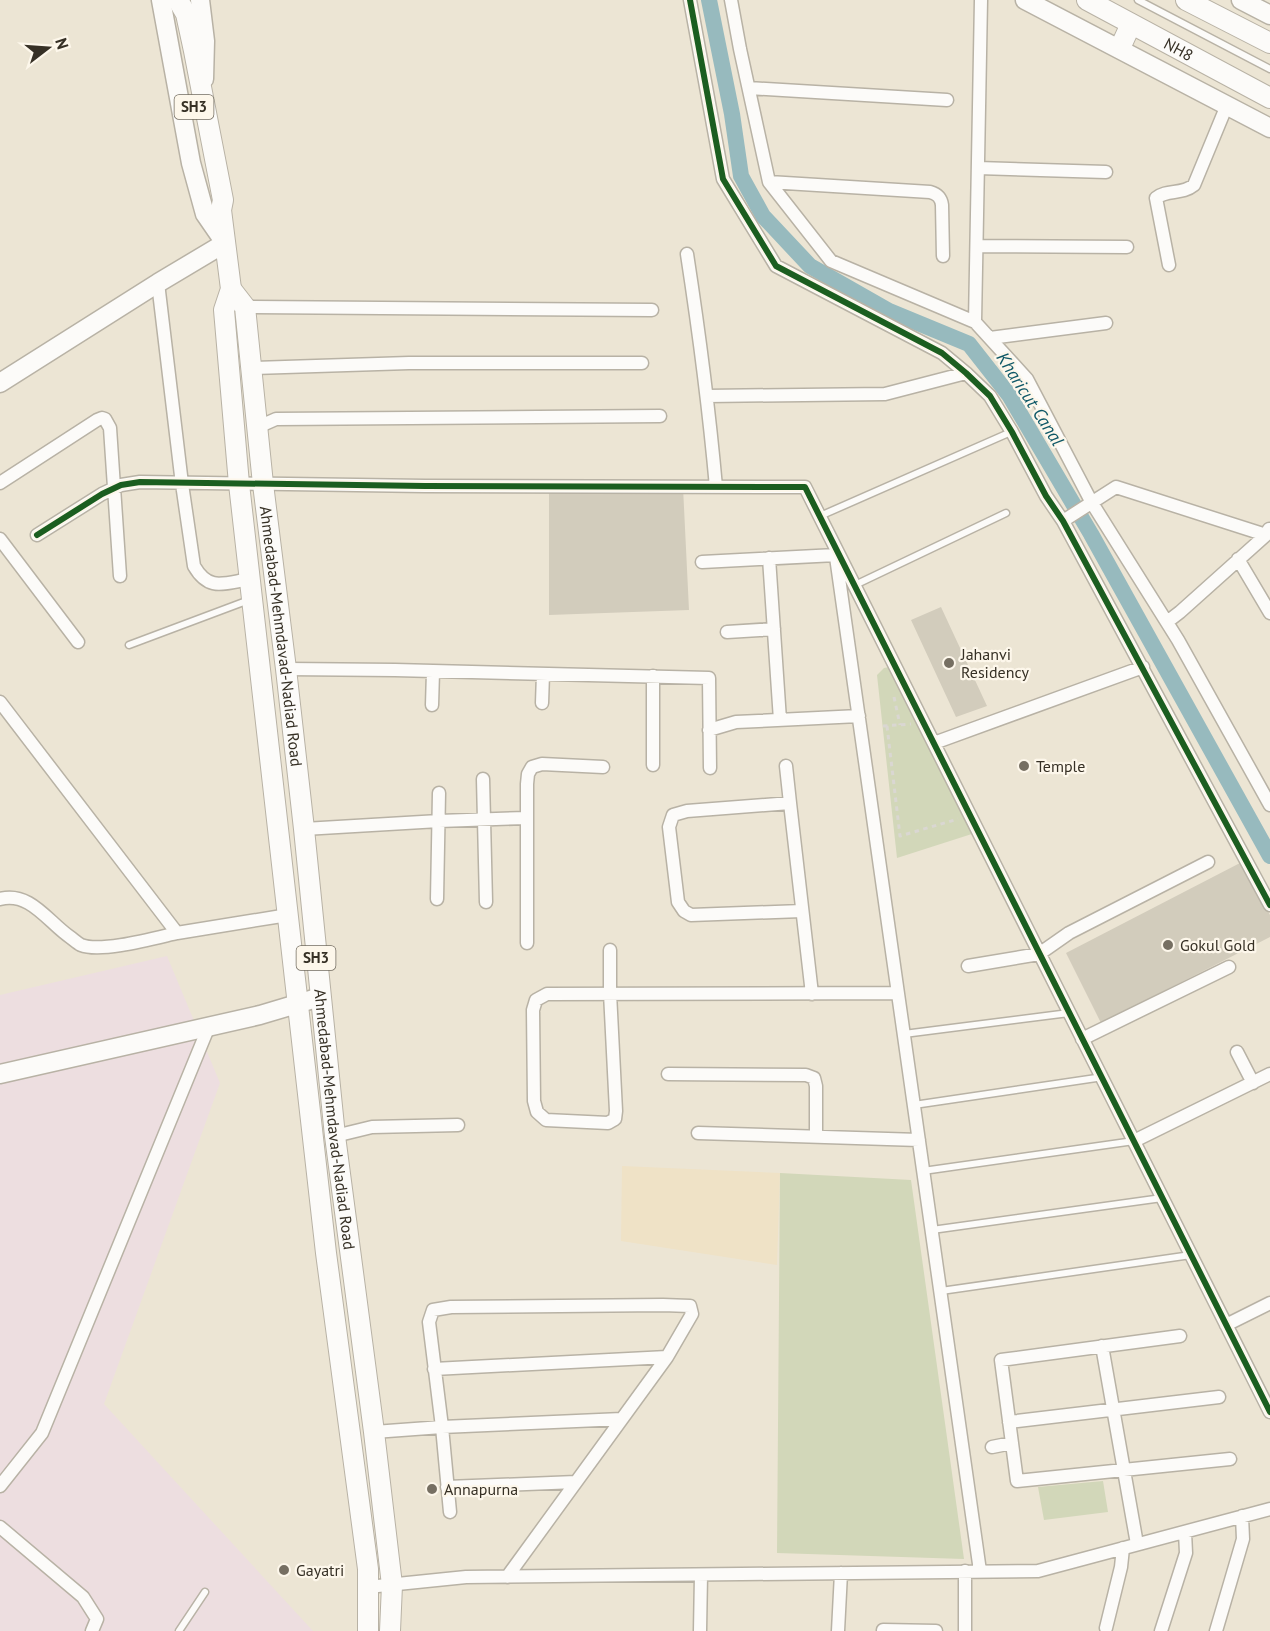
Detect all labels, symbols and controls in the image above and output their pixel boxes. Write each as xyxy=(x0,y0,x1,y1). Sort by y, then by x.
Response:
north arrow xyxy=(18,18,78,78)
street label: NH8 xyxy=(1161,33,1197,65)
text: N xyxy=(51,36,73,52)
road number: SH3 xyxy=(174,95,214,119)
water label: Kharicut Canal xyxy=(992,347,1069,450)
street label: Ahmedabad-Mehmdavad-Nadiad Road xyxy=(256,505,307,767)
place label: Jahanvi Residency xyxy=(960,644,1029,682)
marker: Jahanvi Residency xyxy=(942,656,956,670)
place label: Temple xyxy=(1036,756,1085,776)
marker: Temple xyxy=(1017,759,1031,773)
place label: Gokul Gold xyxy=(1180,935,1255,955)
marker: Gokul Gold xyxy=(1161,938,1175,952)
road number: SH3 xyxy=(296,946,336,970)
street label: Ahmedabad-Mehmdavad-Nadiad Road xyxy=(310,988,360,1251)
place label: Annapurna xyxy=(444,1479,518,1499)
marker: Annapurna xyxy=(425,1482,439,1496)
place label: Gayatri xyxy=(296,1560,344,1580)
marker: Gayatri xyxy=(277,1563,291,1577)

